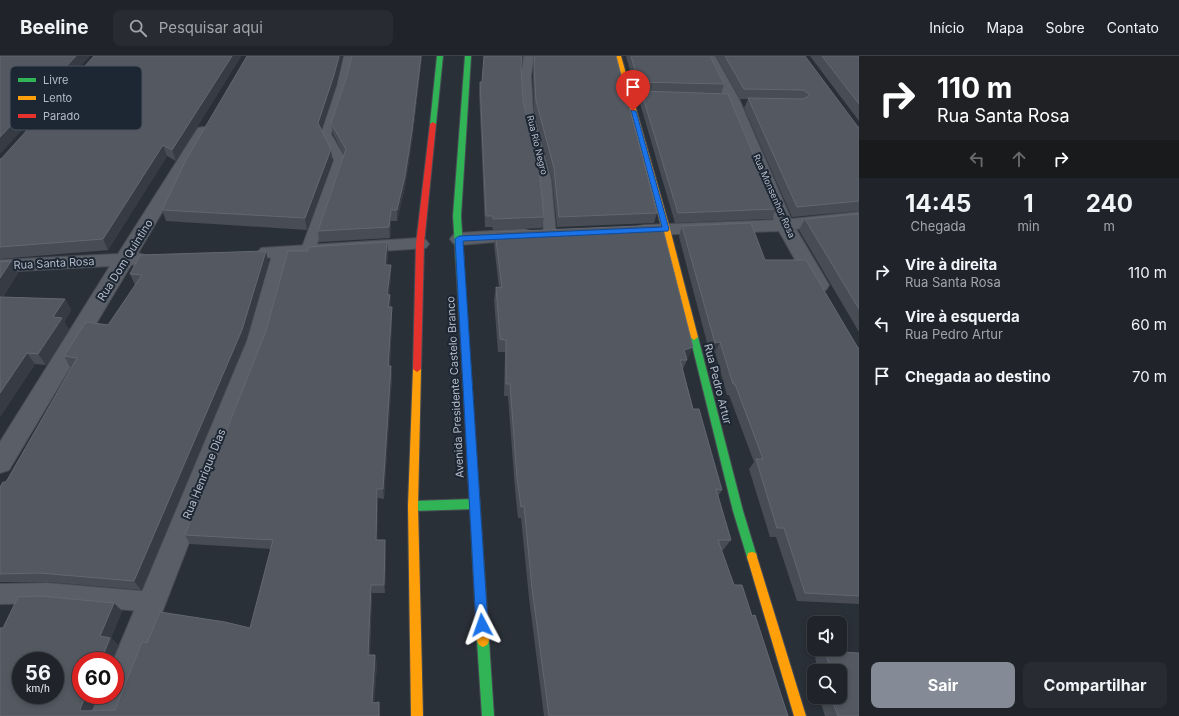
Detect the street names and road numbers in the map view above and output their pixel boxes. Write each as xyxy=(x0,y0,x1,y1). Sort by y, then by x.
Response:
street label: Rua Rio Negro xyxy=(525,114,550,176)
street label: Rua Monsenhor Rosa xyxy=(751,152,798,239)
street label: Rua Dom Quintino xyxy=(94,216,156,303)
street label: Rua Santa Rosa xyxy=(13,254,95,272)
street label: Avenida Presidente Castelo Branco xyxy=(443,295,467,478)
street label: Rua Pedro Artur xyxy=(701,342,735,426)
street label: Rua Henrique Dias xyxy=(179,427,229,521)

